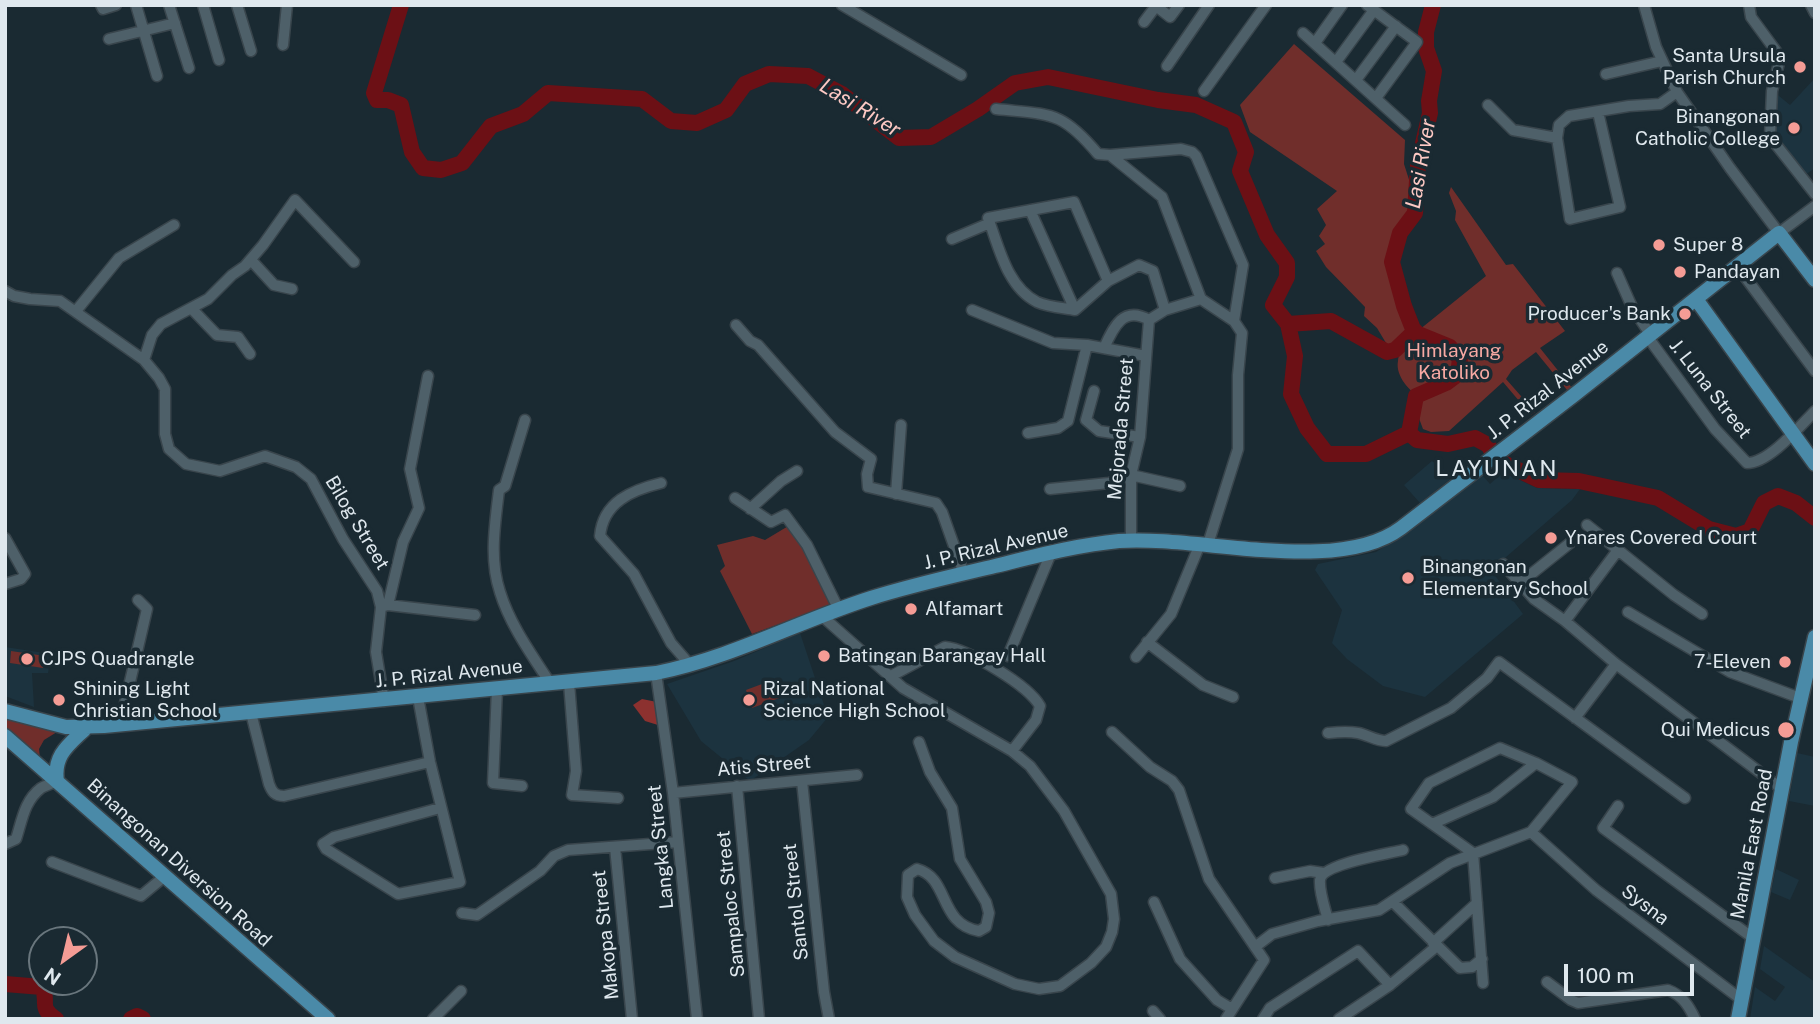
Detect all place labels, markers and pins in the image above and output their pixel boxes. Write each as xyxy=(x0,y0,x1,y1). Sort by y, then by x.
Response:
place label: Santa Ursula Parish Church xyxy=(1663,45,1786,89)
marker: Santa Ursula Parish Church xyxy=(1792,59,1808,75)
place label: Binangonan Catholic College xyxy=(1635,106,1780,150)
marker: Binangonan Catholic College xyxy=(1786,120,1802,136)
place label: Super 8 xyxy=(1673,234,1743,256)
marker: Super 8 xyxy=(1651,237,1667,253)
place label: Pandayan xyxy=(1694,261,1780,283)
marker: Pandayan xyxy=(1672,264,1688,280)
place label: Producer's Bank xyxy=(1528,303,1671,325)
marker: Producer's Bank xyxy=(1677,306,1693,322)
place label: Ynares Covered Court xyxy=(1565,527,1757,549)
marker: Ynares Covered Court xyxy=(1543,530,1559,546)
place label: Binangonan Elementary School xyxy=(1422,556,1589,600)
marker: Binangonan Elementary School xyxy=(1400,570,1416,586)
place label: Alfamart xyxy=(925,598,1003,620)
marker: Alfamart xyxy=(903,601,919,617)
place label: Batingan Barangay Hall xyxy=(838,645,1046,667)
place label: CJPS Quadrangle xyxy=(41,648,195,670)
marker: Batingan Barangay Hall xyxy=(816,648,832,664)
marker: CJPS Quadrangle xyxy=(19,651,35,667)
place label: 7-Eleven xyxy=(1694,651,1771,673)
marker: 7-Eleven xyxy=(1777,654,1793,670)
place label: Shining Light Christian School xyxy=(73,678,218,722)
place label: Rizal National Science High School xyxy=(763,678,946,722)
marker: Shining Light Christian School xyxy=(51,692,67,708)
marker: Rizal National Science High School xyxy=(741,692,757,708)
place label: Qui Medicus xyxy=(1661,719,1770,741)
marker: Qui Medicus xyxy=(1776,720,1796,740)

